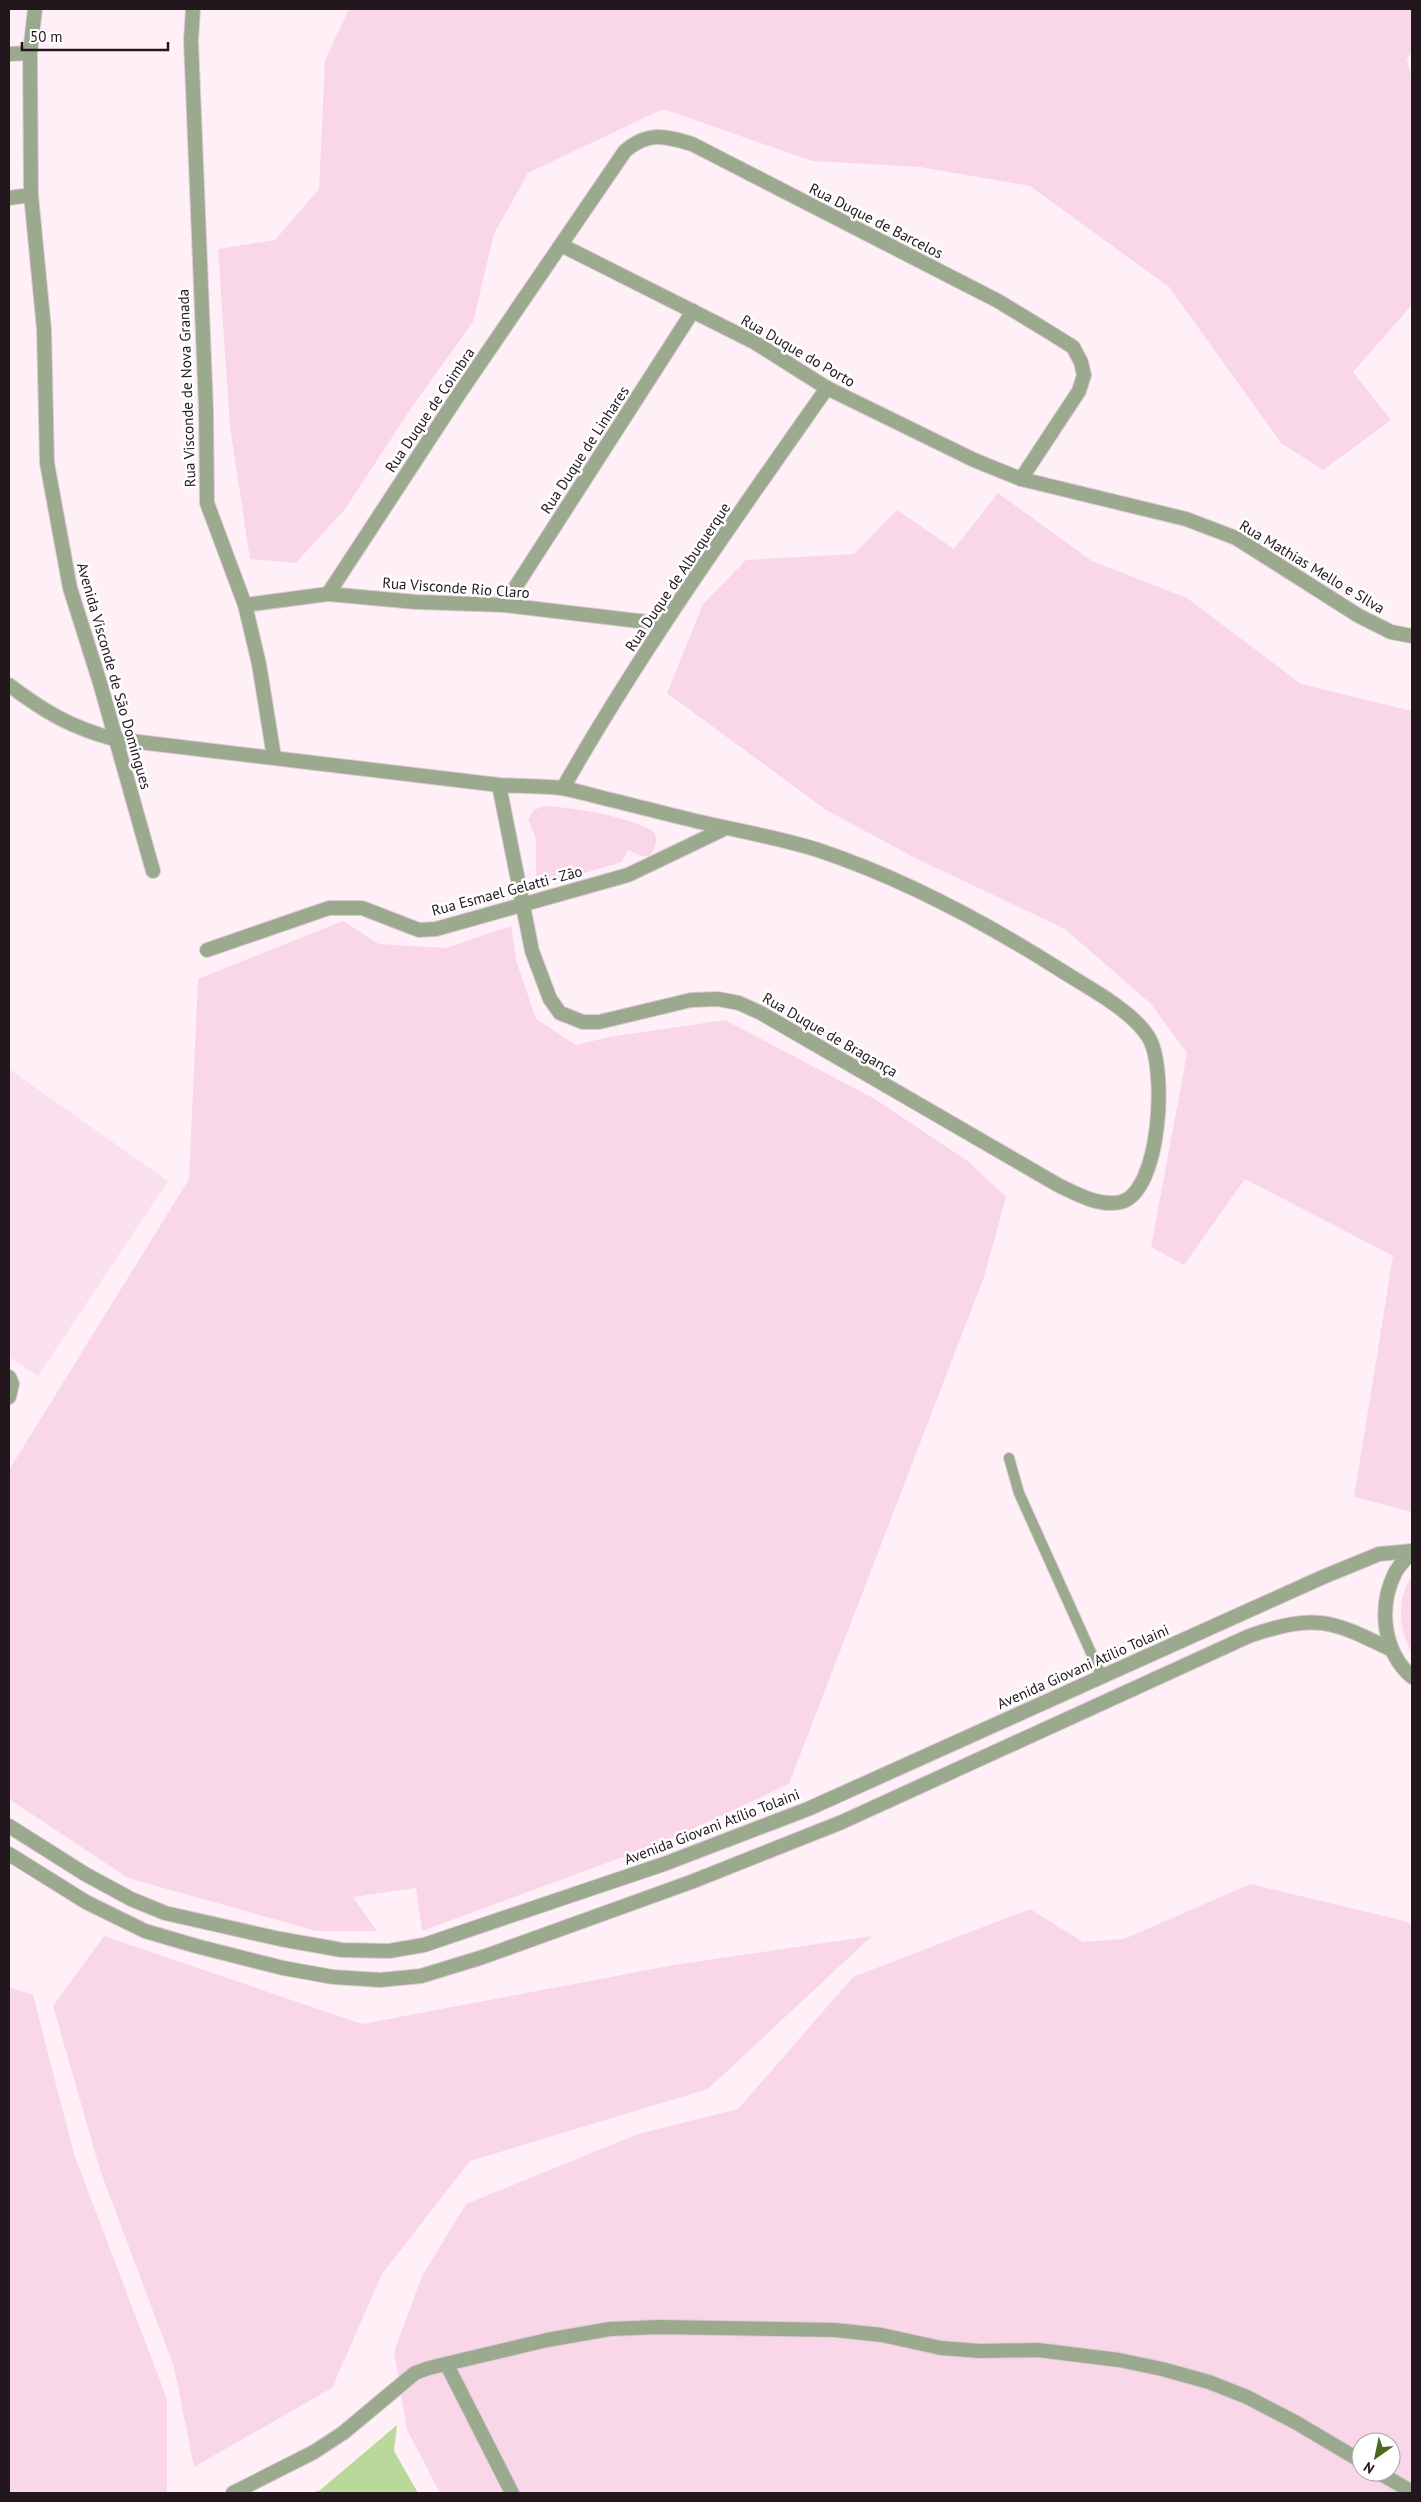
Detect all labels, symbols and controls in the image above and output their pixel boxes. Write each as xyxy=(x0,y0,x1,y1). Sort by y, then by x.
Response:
scale bar xyxy=(22,20,169,52)
text: 50 m xyxy=(30,27,63,46)
street label: Rua Duque de Barcelos xyxy=(806,179,946,263)
street label: Rua Visconde de Nova Granada xyxy=(174,289,199,487)
street label: Rua Duque do Porto xyxy=(738,310,859,391)
street label: Rua Duque de Coimbra xyxy=(381,344,478,476)
street label: Rua Duque de Linhares xyxy=(536,382,633,517)
street label: Rua Duque de Albuquerque xyxy=(621,499,734,655)
street label: Rua Mathias Mello e SIlva xyxy=(1236,516,1388,617)
street label: Avenida Visconde de São Domingues xyxy=(73,560,156,791)
street label: Rua Visconde Rio Claro xyxy=(382,573,530,602)
street label: Rua Esmael Gelatti - Zão xyxy=(429,861,584,920)
street label: Rua Duque de Bragança xyxy=(759,988,901,1081)
street label: Avenida Giovani Atílio Tolaini xyxy=(994,1620,1172,1713)
street label: Avenida Giovani Atílio Tolaini xyxy=(621,1784,802,1869)
north arrow xyxy=(1351,2432,1401,2482)
text: N xyxy=(1360,2458,1378,2478)

